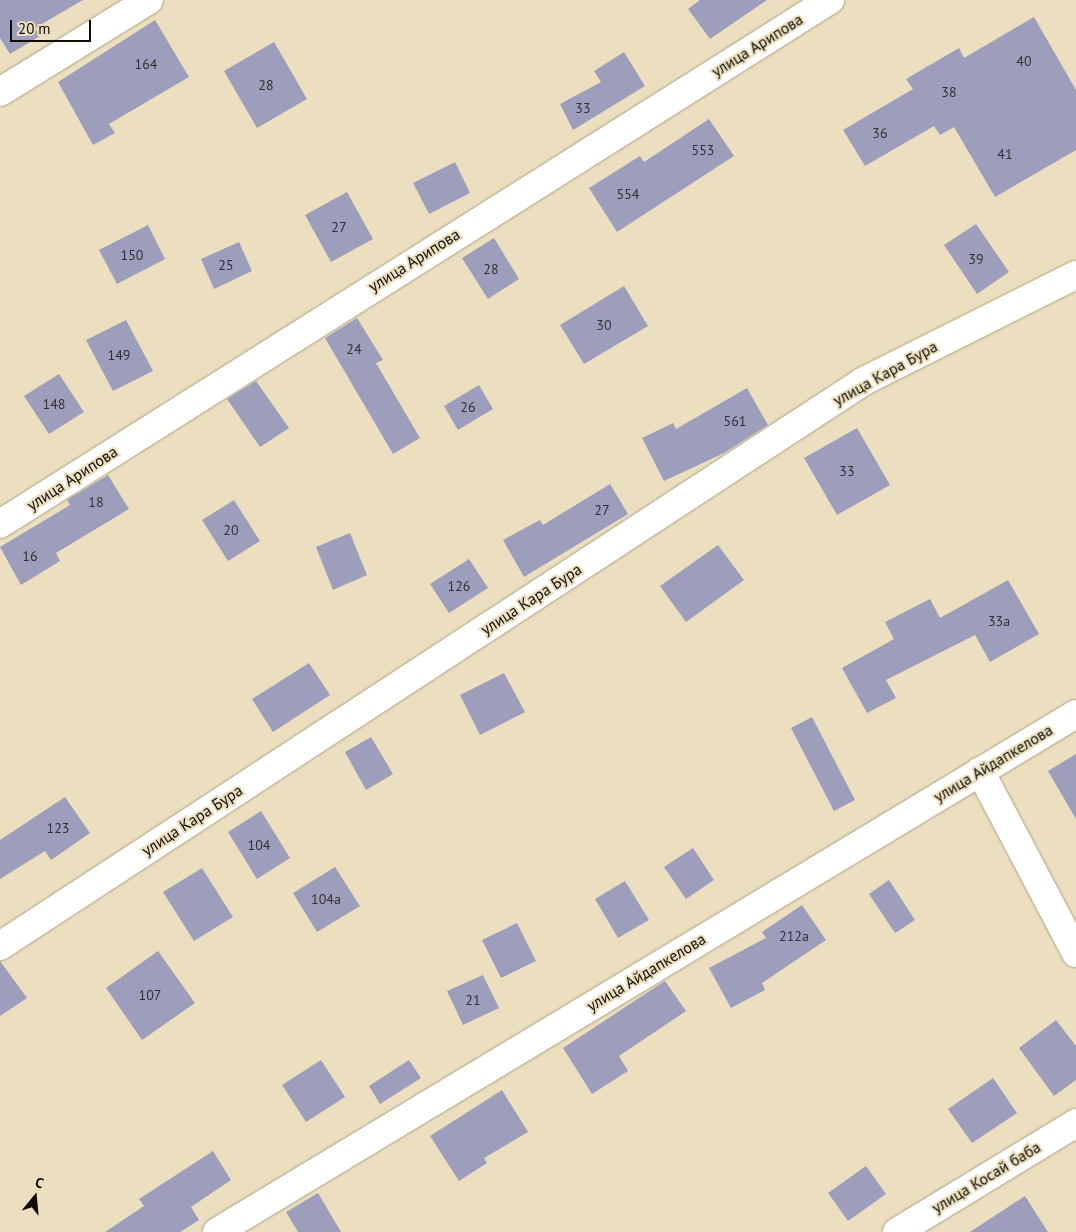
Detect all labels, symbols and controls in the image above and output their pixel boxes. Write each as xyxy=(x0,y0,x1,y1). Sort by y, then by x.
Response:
street label: улица Арипова xyxy=(707,9,807,81)
scale bar xyxy=(12,10,94,42)
text: 20 m xyxy=(18,19,51,38)
house number: 40 xyxy=(1016,53,1032,69)
house number: 164 xyxy=(135,56,157,72)
house number: 28 xyxy=(258,77,274,93)
house number: 38 xyxy=(941,84,957,100)
house number: 33 xyxy=(575,100,591,116)
house number: 36 xyxy=(872,125,888,141)
house number: 553 xyxy=(692,142,714,158)
house number: 41 xyxy=(997,146,1013,162)
house number: 554 xyxy=(617,186,639,202)
house number: 27 xyxy=(331,219,347,235)
street label: улица Арипова xyxy=(364,224,464,296)
house number: 150 xyxy=(121,247,143,263)
house number: 39 xyxy=(968,251,984,267)
house number: 25 xyxy=(218,257,234,273)
house number: 28 xyxy=(483,261,499,277)
house number: 30 xyxy=(596,317,612,333)
street label: улица Кара Бура xyxy=(829,336,941,410)
house number: 24 xyxy=(346,341,362,357)
house number: 149 xyxy=(108,347,130,363)
house number: 148 xyxy=(43,396,65,412)
house number: 26 xyxy=(460,399,476,415)
house number: 561 xyxy=(724,413,746,429)
street label: улица Арипова xyxy=(23,441,121,515)
house number: 33 xyxy=(839,463,855,479)
house number: 18 xyxy=(88,494,104,510)
house number: 27 xyxy=(594,502,610,518)
house number: 20 xyxy=(223,522,239,538)
house number: 16 xyxy=(22,548,38,564)
street label: улица Кара Бура xyxy=(477,559,585,639)
house number: 126 xyxy=(448,578,470,594)
house number: 33а xyxy=(988,613,1010,629)
street label: улица Айдапкелова xyxy=(930,720,1056,806)
street label: улица Кара Бура xyxy=(138,780,246,860)
house number: 123 xyxy=(47,820,69,836)
house number: 104 xyxy=(248,837,270,853)
house number: 104а xyxy=(311,891,341,907)
house number: 212а xyxy=(779,928,809,944)
street label: улица Айдапкелова xyxy=(583,929,709,1015)
house number: 107 xyxy=(139,987,161,1003)
house number: 21 xyxy=(465,992,481,1008)
street label: улица Косай баба xyxy=(928,1137,1044,1217)
north arrow xyxy=(10,1172,60,1222)
text: С xyxy=(33,1173,46,1192)

